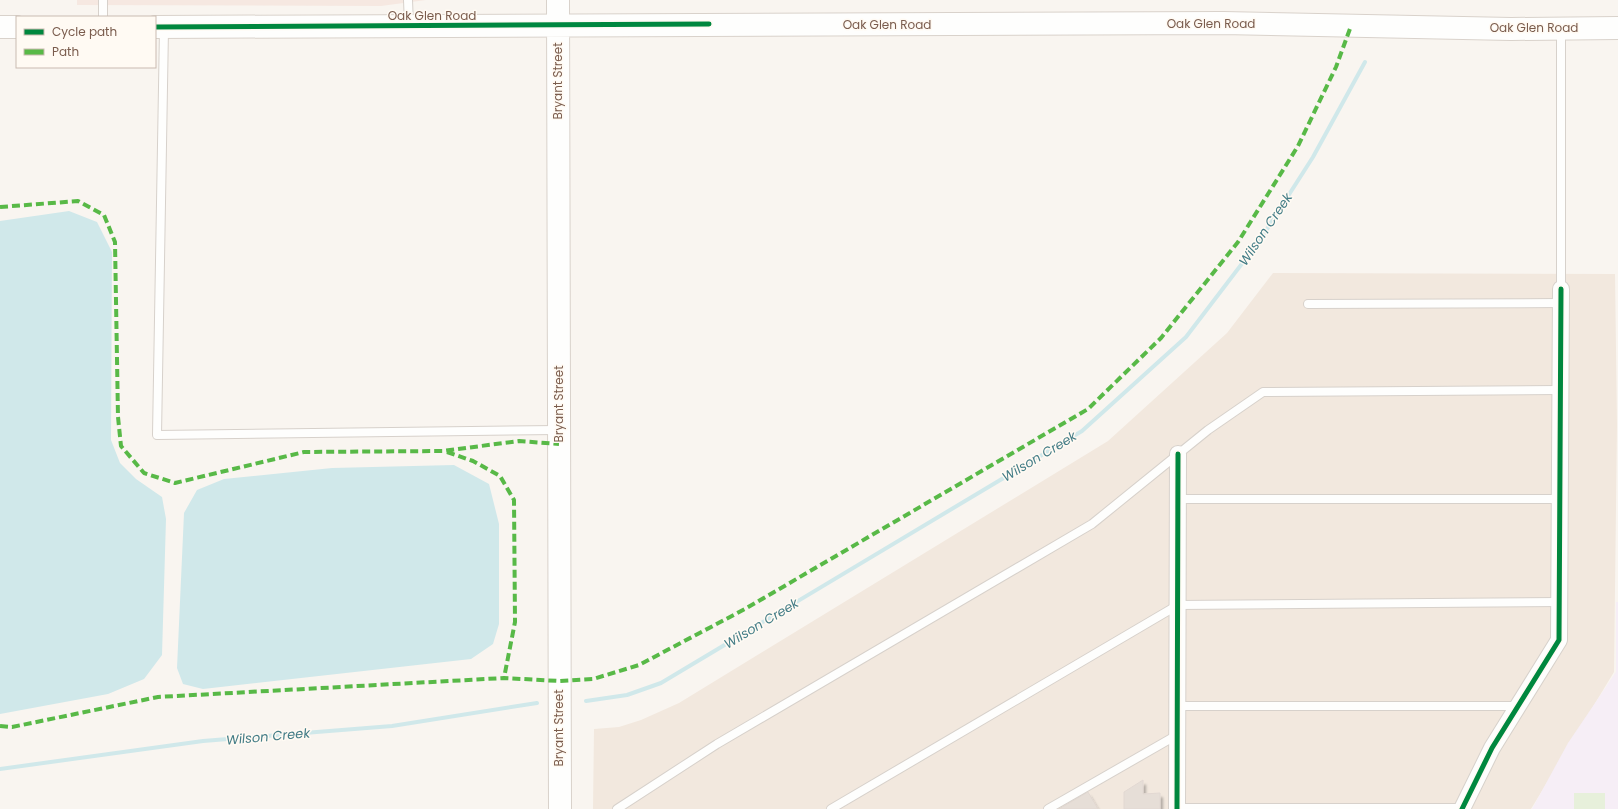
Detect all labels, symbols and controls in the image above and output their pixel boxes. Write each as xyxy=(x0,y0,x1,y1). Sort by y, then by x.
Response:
street label: Oak Glen Road xyxy=(388,7,476,24)
street label: Oak Glen Road xyxy=(1167,15,1255,32)
legend xyxy=(16,16,156,68)
street label: Oak Glen Road xyxy=(843,16,931,33)
street label: Oak Glen Road xyxy=(1490,19,1578,36)
text: Cycle path xyxy=(52,23,117,40)
street label: Bryant Street xyxy=(549,42,566,120)
text: Path xyxy=(52,43,79,60)
water label: Wilson Creek xyxy=(1234,188,1298,269)
street label: Bryant Street xyxy=(550,365,567,443)
water label: Wilson Creek xyxy=(998,426,1081,486)
water label: Wilson Creek xyxy=(720,593,803,653)
street label: Bryant Street xyxy=(550,689,567,767)
water label: Wilson Creek xyxy=(225,723,312,750)

